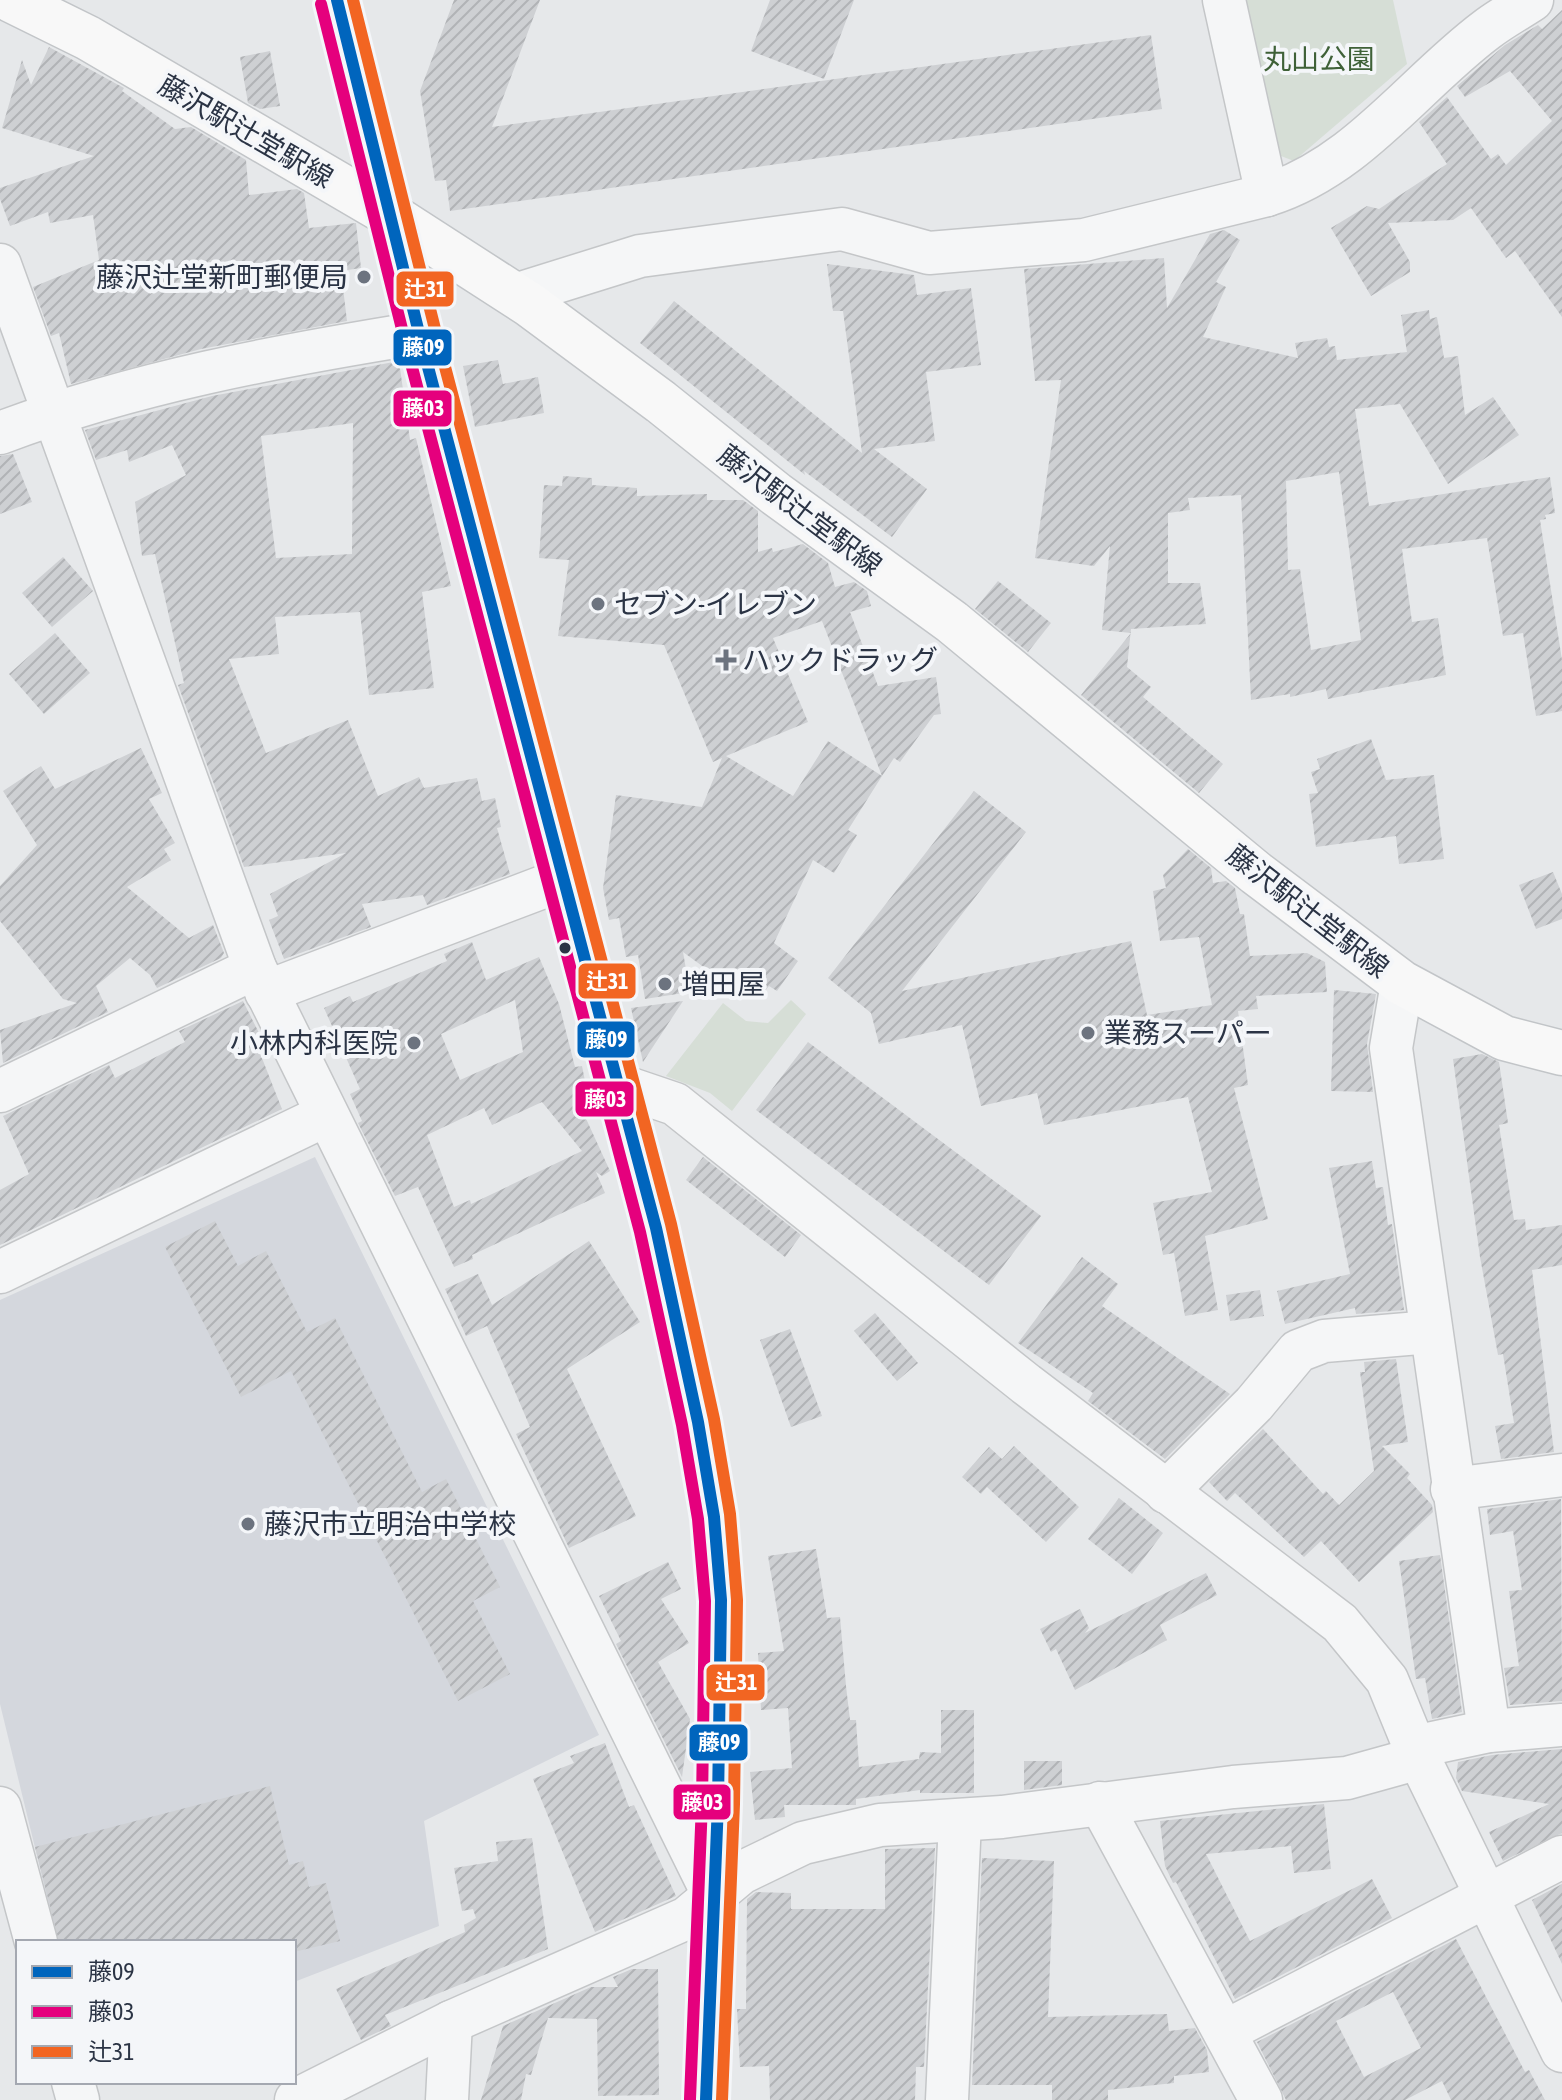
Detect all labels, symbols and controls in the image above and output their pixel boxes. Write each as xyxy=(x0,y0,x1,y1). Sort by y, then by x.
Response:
park label: 丸山公園 xyxy=(1263,43,1375,75)
street label: 藤沢駅辻堂駅線 xyxy=(153,68,339,194)
place label: 藤沢辻堂新町郵便局 xyxy=(96,261,348,293)
marker: 藤沢辻堂新町郵便局 xyxy=(355,268,373,286)
line badge: 辻31 xyxy=(395,270,455,308)
text: 辻31 xyxy=(404,276,446,302)
line badge: 藤09 xyxy=(392,328,453,367)
text: 藤09 xyxy=(402,334,444,360)
line badge: 藤03 xyxy=(392,389,453,428)
text: 藤03 xyxy=(402,395,444,421)
street label: 藤沢駅辻堂駅線 xyxy=(712,438,888,582)
place label: セブン-イレブン xyxy=(614,588,817,620)
marker: セブン-イレブン xyxy=(589,595,607,613)
place label: ハックドラッグ xyxy=(742,644,938,676)
marker: ハックドラッグ xyxy=(717,651,735,669)
street label: 藤沢駅辻堂駅線 xyxy=(1221,838,1395,984)
unlabelled marker xyxy=(557,940,573,956)
line badge: 辻31 xyxy=(577,962,637,1000)
text: 辻31 xyxy=(586,968,628,994)
place label: 増田屋 xyxy=(681,968,765,1000)
marker: 増田屋 xyxy=(656,975,674,993)
place label: 業務スーパー xyxy=(1104,1017,1272,1049)
line badge: 藤09 xyxy=(576,1020,636,1059)
marker: 業務スーパー xyxy=(1079,1024,1097,1042)
text: 藤09 xyxy=(585,1026,627,1052)
place label: 小林内科医院 xyxy=(230,1027,398,1059)
marker: 小林内科医院 xyxy=(405,1034,423,1052)
line badge: 藤03 xyxy=(574,1080,635,1118)
text: 藤03 xyxy=(584,1086,626,1112)
place label: 藤沢市立明治中学校 xyxy=(264,1508,516,1540)
marker: 藤沢市立明治中学校 xyxy=(239,1515,257,1533)
line badge: 辻31 xyxy=(705,1663,766,1702)
text: 辻31 xyxy=(715,1669,757,1695)
line badge: 藤09 xyxy=(688,1723,749,1762)
text: 藤09 xyxy=(698,1729,740,1755)
line badge: 藤03 xyxy=(672,1783,732,1821)
text: 藤03 xyxy=(681,1789,723,1815)
legend xyxy=(16,1940,296,2084)
text: 藤09 xyxy=(88,1958,135,1985)
text: 藤03 xyxy=(88,1998,135,2025)
text: 辻31 xyxy=(88,2038,135,2065)

